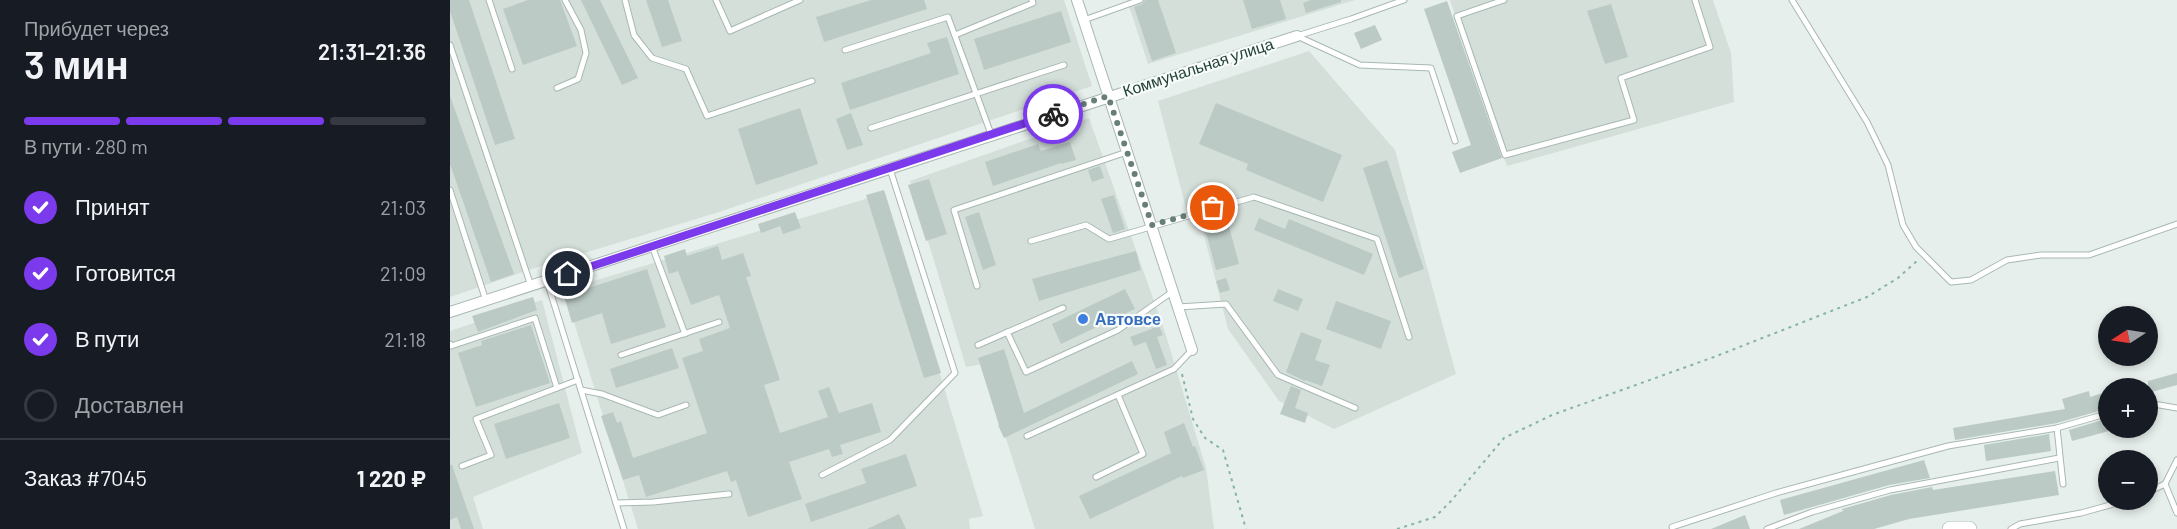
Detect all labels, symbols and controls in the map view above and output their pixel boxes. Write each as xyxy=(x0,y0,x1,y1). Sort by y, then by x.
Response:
text: Прибудет через xyxy=(24,16,169,40)
street label: Коммунальная улица xyxy=(1120,33,1276,100)
text: 21:31–21:36 xyxy=(318,38,426,64)
text: 3 мин xyxy=(24,40,129,87)
courier xyxy=(1023,84,1083,144)
icon: bike xyxy=(1037,98,1070,131)
text: В пути · 280 m xyxy=(24,134,148,158)
pin xyxy=(1187,182,1238,233)
icon: check xyxy=(24,191,57,224)
icon: bag xyxy=(1196,191,1229,224)
text: Принят xyxy=(75,193,149,219)
text: 21:03 xyxy=(380,195,426,219)
pin xyxy=(542,248,593,299)
icon: check xyxy=(24,257,57,290)
icon: home xyxy=(551,257,584,290)
text: Готовится xyxy=(75,259,176,285)
text: 21:09 xyxy=(380,261,426,285)
north arrow xyxy=(2098,306,2158,366)
map controls xyxy=(2098,306,2158,510)
place label: Автовсе xyxy=(1095,309,1161,328)
marker: Автовсе xyxy=(1076,312,1090,326)
icon: check xyxy=(24,323,57,356)
text: В пути xyxy=(75,325,139,351)
text: 21:18 xyxy=(384,327,426,351)
button: + xyxy=(2098,378,2158,438)
text: Доставлен xyxy=(75,391,184,417)
button: − xyxy=(2098,450,2158,510)
text: Заказ #7045 xyxy=(24,464,147,490)
text: 1 220 ₽ xyxy=(357,465,426,491)

